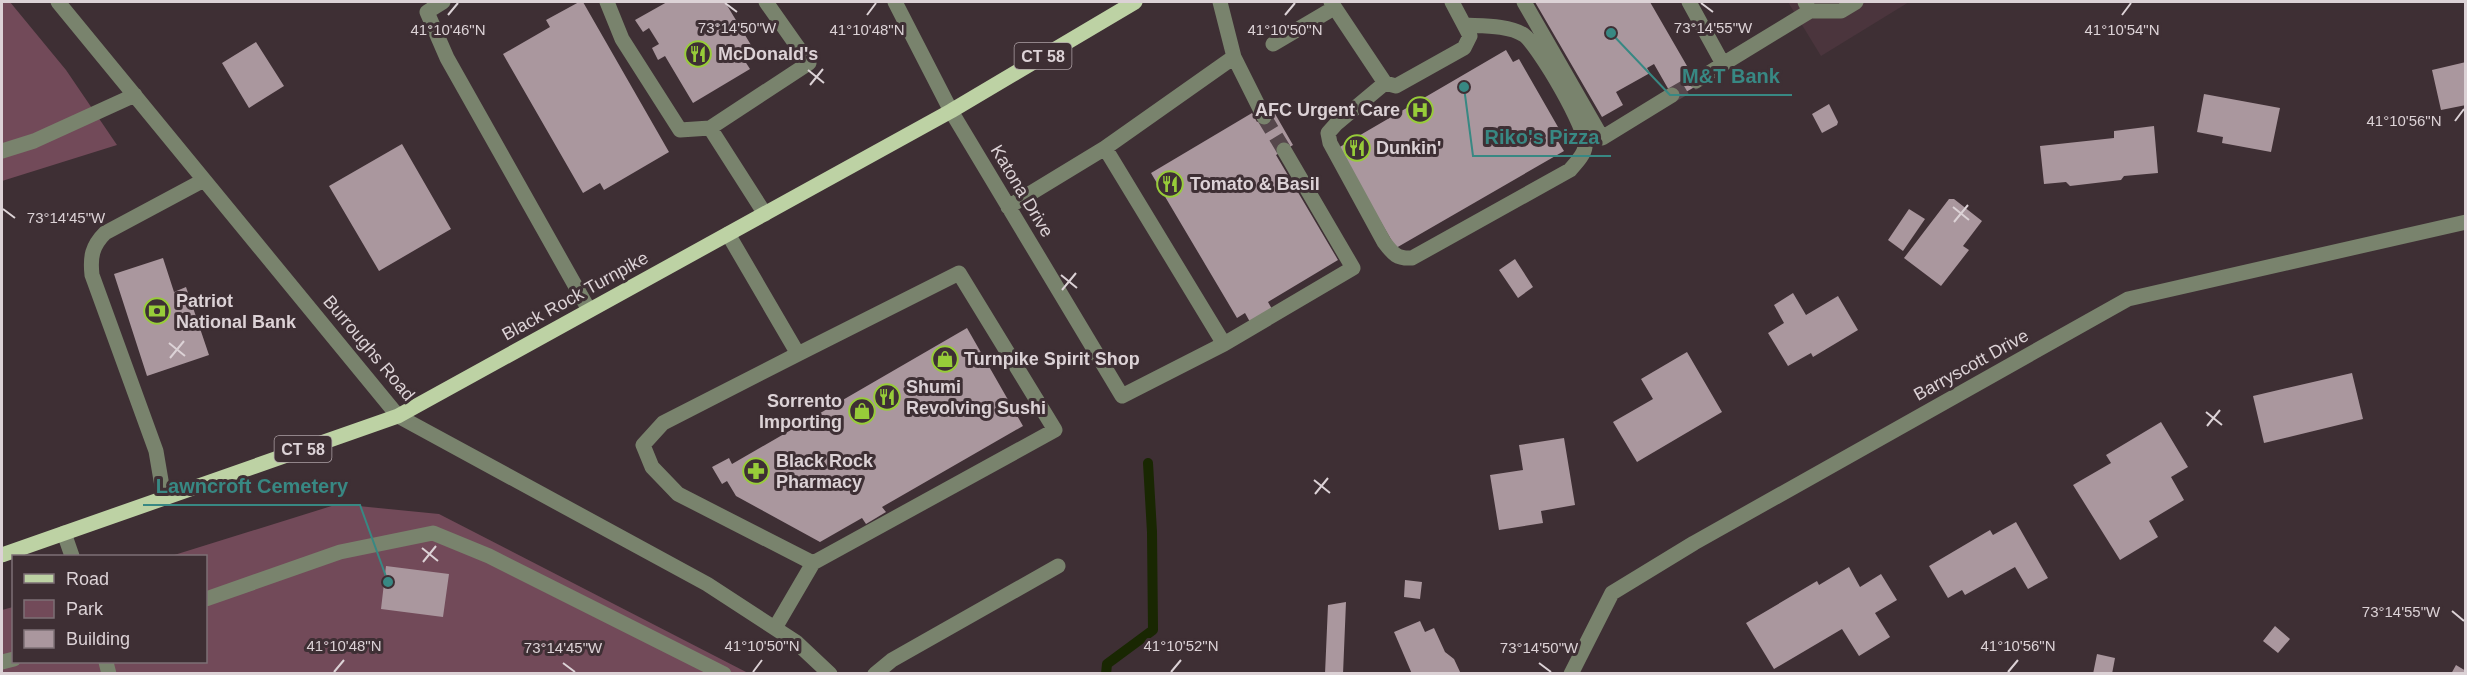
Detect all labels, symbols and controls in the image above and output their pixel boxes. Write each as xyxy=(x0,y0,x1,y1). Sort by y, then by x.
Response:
text: 73°14'50"W xyxy=(698,19,777,36)
text: 73°14'55"W xyxy=(1674,19,1753,36)
text: 41°10'46"N xyxy=(410,21,486,38)
text: 41°10'48"N xyxy=(829,21,905,38)
text: 41°10'50"N xyxy=(1247,21,1323,38)
text: 41°10'54"N xyxy=(2084,21,2160,38)
restaurant icon: McDonald's xyxy=(683,39,713,69)
road number: CT 58 xyxy=(1014,43,1072,69)
place label: McDonald's xyxy=(718,44,818,64)
callout: M&T Bank xyxy=(1670,57,1792,95)
text: M&T Bank xyxy=(1682,65,1781,87)
hospital icon: AFC Urgent Care xyxy=(1405,95,1435,125)
place label: AFC Urgent Care xyxy=(1255,100,1400,120)
text: 41°10'56"N xyxy=(2366,112,2442,129)
callout: Riko's Pizza xyxy=(1473,118,1611,156)
text: Riko's Pizza xyxy=(1485,126,1600,148)
restaurant icon: Dunkin' xyxy=(1342,133,1372,163)
place label: Dunkin' xyxy=(1376,138,1441,158)
street label: Katona Drive xyxy=(987,141,1057,241)
restaurant icon: Tomato & Basil xyxy=(1155,169,1185,199)
place label: Tomato & Basil xyxy=(1190,174,1320,194)
text: 73°14'45"W xyxy=(27,209,106,226)
street label: Black Rock Turnpike xyxy=(498,247,652,345)
place label: Patriot National Bank xyxy=(176,291,297,332)
street label: Burroughs Road xyxy=(319,291,419,405)
bank icon: Patriot National Bank xyxy=(142,296,172,326)
street label: Barryscott Drive xyxy=(1910,325,2032,405)
shop icon: Turnpike Spirit Shop xyxy=(930,344,960,374)
place label: Turnpike Spirit Shop xyxy=(964,349,1140,369)
place label: Shumi Revolving Sushi xyxy=(906,377,1046,418)
restaurant icon: Shumi Revolving Sushi xyxy=(872,382,902,412)
place label: Sorrento Importing xyxy=(759,391,842,432)
shop icon: Sorrento Importing xyxy=(847,396,877,426)
road number: CT 58 xyxy=(274,436,332,462)
place label: Black Rock Pharmacy xyxy=(776,451,874,492)
pharmacy icon: Black Rock Pharmacy xyxy=(741,456,771,486)
callout: Lawncroft Cemetery xyxy=(143,467,360,505)
text: Lawncroft Cemetery xyxy=(156,475,349,497)
legend xyxy=(12,555,207,663)
text: Road xyxy=(66,569,109,589)
text: Park xyxy=(66,599,104,619)
text: 73°14'55"W xyxy=(2362,603,2441,620)
text: Building xyxy=(66,629,130,649)
text: 41°10'48"N xyxy=(306,637,382,654)
text: 41°10'50"N xyxy=(724,637,800,654)
text: 41°10'52"N xyxy=(1143,637,1219,654)
text: 41°10'56"N xyxy=(1980,637,2056,654)
text: 73°14'45"W xyxy=(524,639,603,656)
text: 73°14'50"W xyxy=(1500,639,1579,656)

